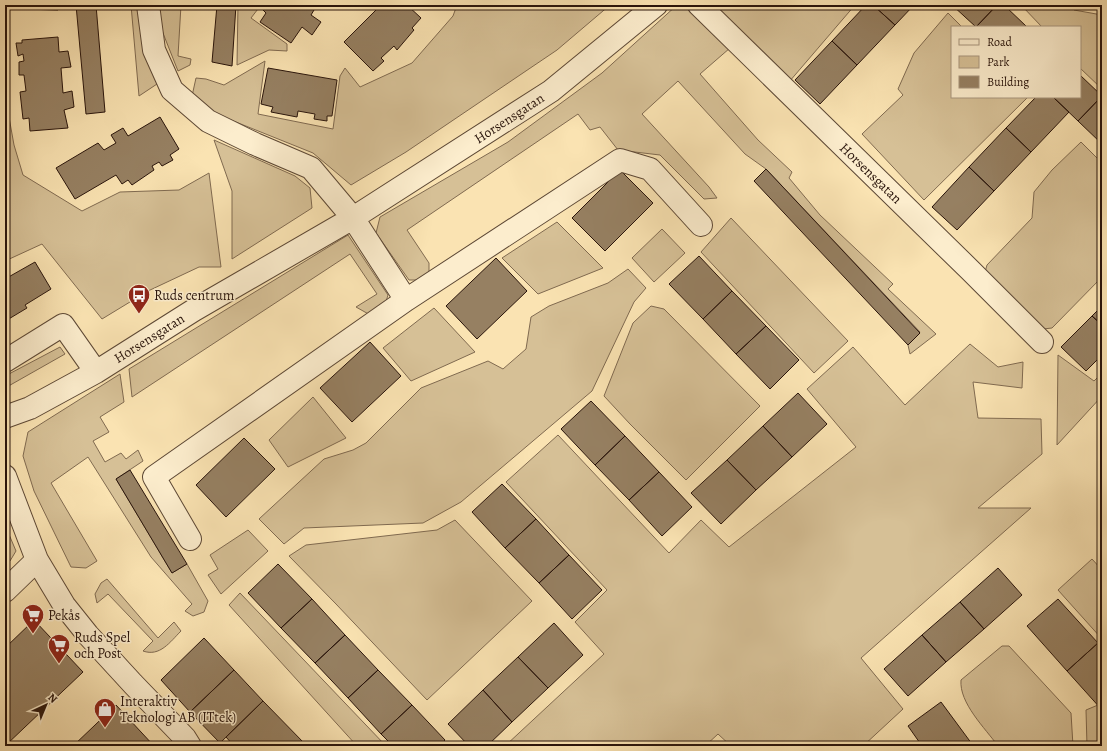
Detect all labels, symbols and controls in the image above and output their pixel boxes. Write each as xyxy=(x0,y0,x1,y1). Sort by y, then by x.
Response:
legend xyxy=(951,26,1081,98)
text: Road xyxy=(987,34,1013,50)
text: Park xyxy=(987,54,1010,70)
text: Building xyxy=(987,74,1029,90)
street label: Horsensgatan xyxy=(471,88,548,148)
street label: Horsensgatan xyxy=(835,139,906,208)
bus stop icon: Ruds centrum xyxy=(126,282,152,315)
place label: Ruds centrum xyxy=(154,286,235,305)
street label: Horsensgatan xyxy=(110,309,188,368)
supermarket icon: Pekås xyxy=(20,602,46,635)
place label: Pekås xyxy=(48,606,80,625)
place label: Ruds Spel och Post xyxy=(74,628,131,663)
supermarket icon: Ruds Spel och Post xyxy=(46,632,72,665)
north arrow xyxy=(26,685,66,725)
text: N xyxy=(45,690,61,706)
place label: Interaktiv Teknologi AB (ITtek) xyxy=(120,692,236,727)
shop icon: Interaktiv Teknologi AB (ITtek) xyxy=(92,696,118,729)

